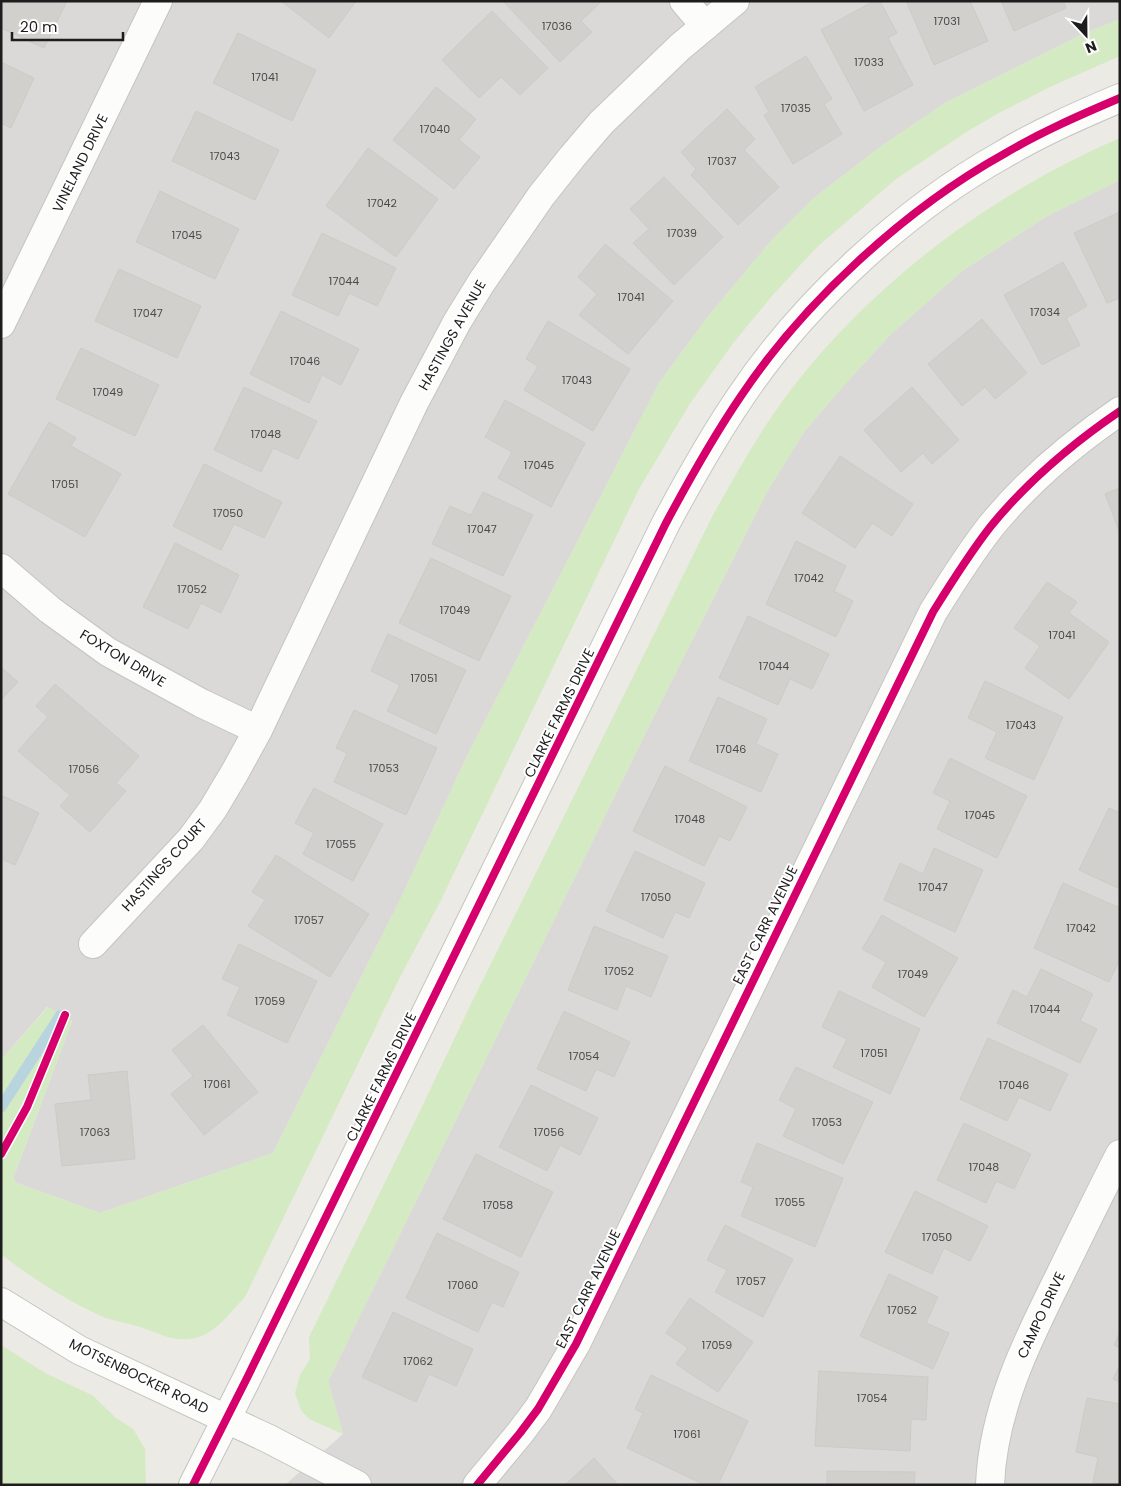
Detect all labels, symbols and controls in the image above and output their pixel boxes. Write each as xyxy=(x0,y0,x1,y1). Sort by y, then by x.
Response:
scale bar xyxy=(12,10,124,42)
north arrow xyxy=(1061,10,1111,60)
house number: 17031 xyxy=(934,13,960,29)
text: 20 m xyxy=(20,16,58,37)
house number: 17036 xyxy=(542,18,572,34)
text: N xyxy=(1082,36,1099,58)
house number: 17033 xyxy=(854,54,884,70)
house number: 17041 xyxy=(252,69,278,85)
house number: 17035 xyxy=(781,100,811,116)
street label: VINELAND DRIVE xyxy=(47,110,113,216)
house number: 17040 xyxy=(420,121,450,137)
house number: 17043 xyxy=(210,148,240,164)
house number: 17037 xyxy=(708,153,736,169)
house number: 17042 xyxy=(367,195,397,211)
house number: 17039 xyxy=(667,225,697,241)
house number: 17045 xyxy=(172,227,202,243)
house number: 17044 xyxy=(329,273,359,289)
street label: HASTINGS AVENUE xyxy=(413,276,491,394)
house number: 17041 xyxy=(618,289,644,305)
house number: 17034 xyxy=(1030,304,1060,320)
house number: 17047 xyxy=(133,305,163,321)
house number: 17046 xyxy=(290,353,320,369)
house number: 17043 xyxy=(562,372,592,388)
house number: 17049 xyxy=(93,384,123,400)
house number: 17048 xyxy=(251,426,281,442)
house number: 17045 xyxy=(524,457,554,473)
house number: 17051 xyxy=(52,476,78,492)
house number: 17050 xyxy=(213,505,243,521)
house number: 17047 xyxy=(467,521,497,537)
house number: 17042 xyxy=(794,570,824,586)
house number: 17052 xyxy=(177,581,207,597)
house number: 17049 xyxy=(440,602,470,618)
street label: FOXTON DRIVE xyxy=(76,624,170,692)
house number: 17041 xyxy=(1049,627,1075,643)
street label: CLARKE FARMS DRIVE xyxy=(519,645,599,781)
house number: 17044 xyxy=(759,658,789,674)
house number: 17051 xyxy=(411,670,437,686)
house number: 17043 xyxy=(1006,717,1036,733)
house number: 17046 xyxy=(716,741,746,757)
house number: 17053 xyxy=(369,760,399,776)
house number: 17056 xyxy=(69,761,99,777)
house number: 17045 xyxy=(965,807,995,823)
house number: 17048 xyxy=(675,811,705,827)
street label: HASTINGS COURT xyxy=(117,814,211,916)
house number: 17055 xyxy=(326,836,356,852)
street label: EAST CARR AVENUE xyxy=(728,862,802,988)
house number: 17047 xyxy=(918,879,948,895)
house number: 17050 xyxy=(641,889,671,905)
house number: 17057 xyxy=(294,912,324,928)
house number: 17042 xyxy=(1066,920,1096,936)
house number: 17052 xyxy=(604,963,634,979)
house number: 17049 xyxy=(898,966,928,982)
house number: 17059 xyxy=(255,993,285,1009)
house number: 17044 xyxy=(1030,1001,1060,1017)
street label: CLARKE FARMS DRIVE xyxy=(341,1009,421,1145)
house number: 17051 xyxy=(861,1045,887,1061)
house number: 17054 xyxy=(569,1048,599,1064)
house number: 17061 xyxy=(204,1076,230,1092)
house number: 17046 xyxy=(999,1077,1029,1093)
house number: 17053 xyxy=(812,1114,842,1130)
house number: 17063 xyxy=(80,1124,110,1140)
house number: 17056 xyxy=(534,1124,564,1140)
house number: 17048 xyxy=(969,1159,999,1175)
house number: 17055 xyxy=(775,1194,805,1210)
house number: 17058 xyxy=(483,1197,513,1213)
street label: EAST CARR AVENUE xyxy=(551,1226,625,1352)
house number: 17050 xyxy=(922,1229,952,1245)
street label: CAMPO DRIVE xyxy=(1012,1268,1070,1362)
house number: 17057 xyxy=(736,1273,766,1289)
house number: 17060 xyxy=(448,1277,478,1293)
house number: 17052 xyxy=(887,1302,917,1318)
street label: MOTSENBOCKER ROAD xyxy=(66,1333,212,1419)
house number: 17059 xyxy=(702,1337,732,1353)
house number: 17062 xyxy=(403,1353,433,1369)
house number: 17054 xyxy=(857,1390,887,1406)
house number: 17061 xyxy=(674,1426,700,1442)

